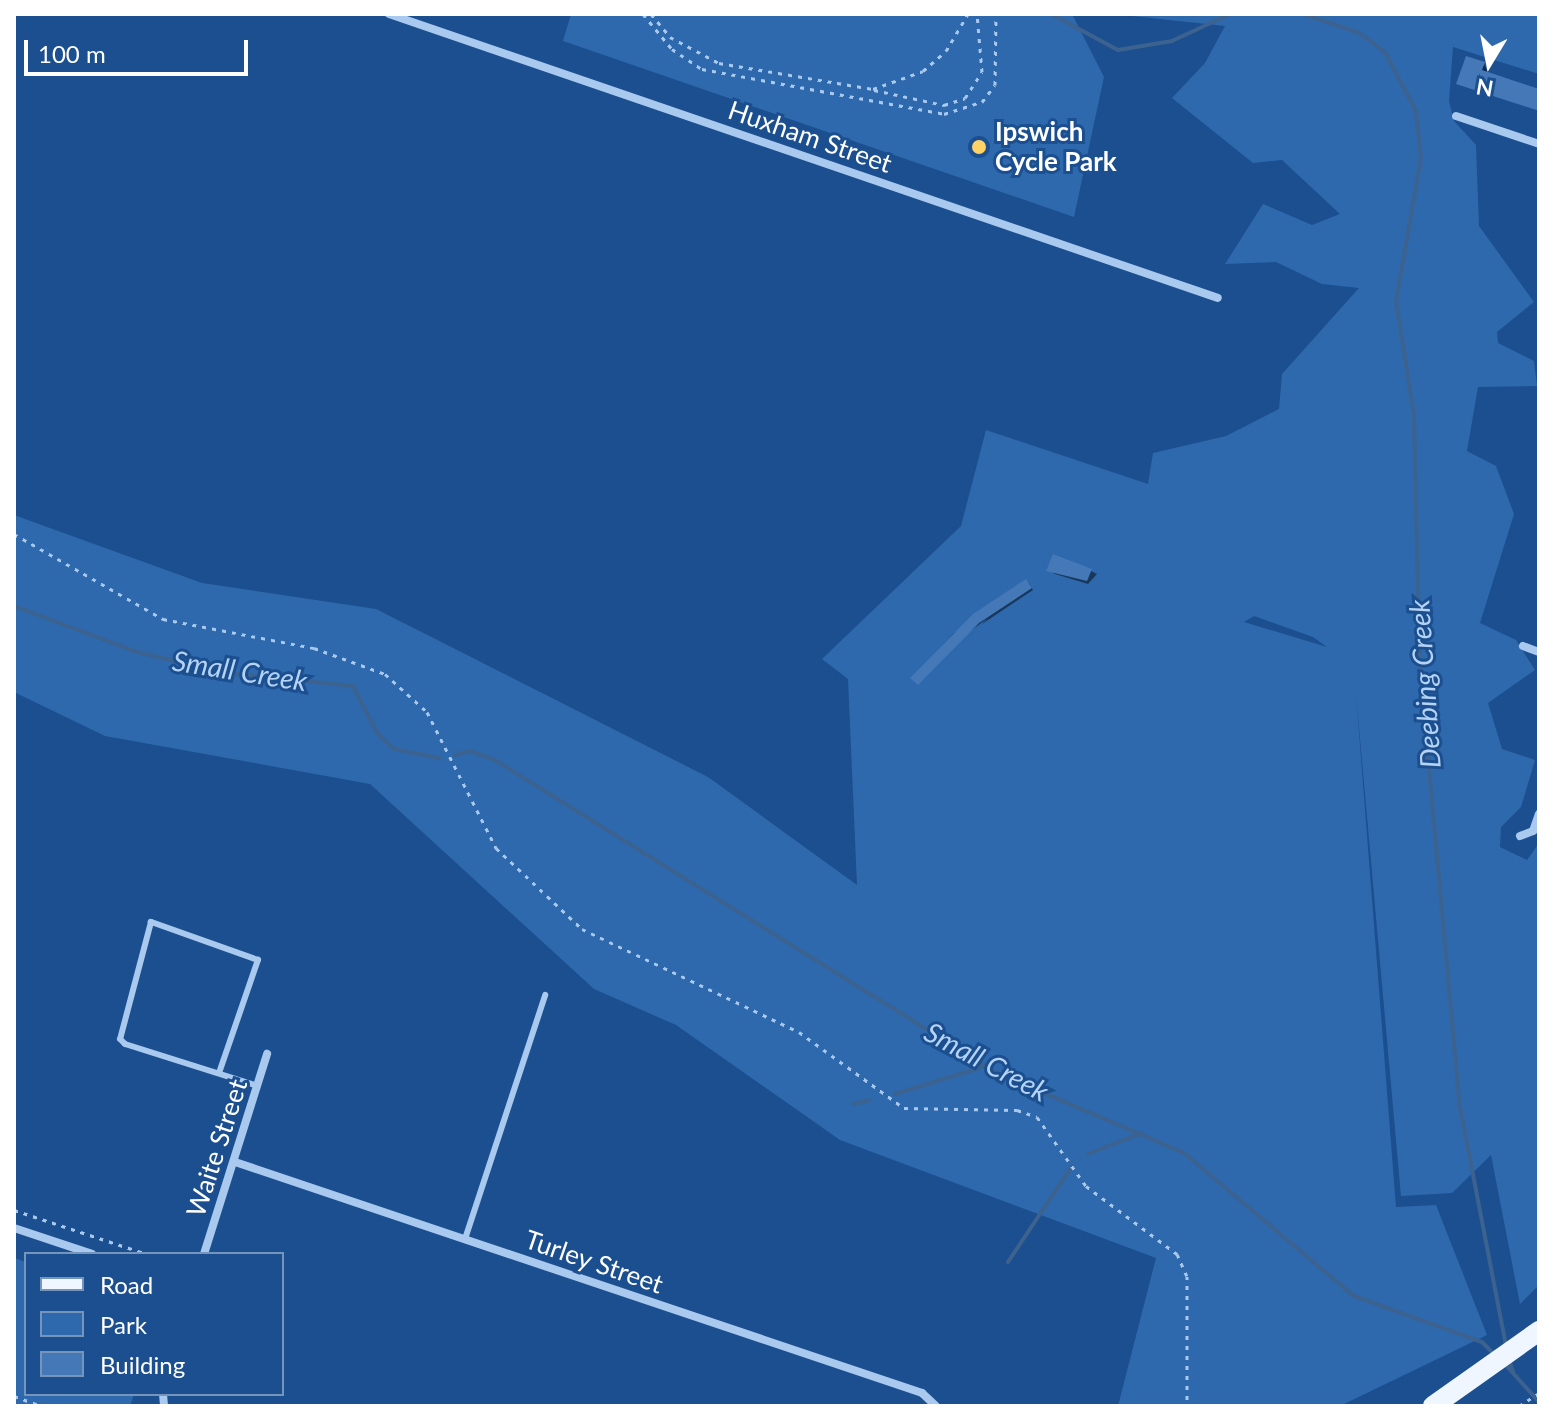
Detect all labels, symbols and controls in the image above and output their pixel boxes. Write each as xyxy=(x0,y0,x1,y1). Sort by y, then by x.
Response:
scale bar xyxy=(28,24,252,74)
north arrow xyxy=(1449,24,1529,104)
text: 100 m xyxy=(38,39,106,68)
text: N xyxy=(1474,73,1495,103)
street label: Huxham Street xyxy=(724,94,896,180)
place label: Ipswich Cycle Park xyxy=(995,116,1117,178)
marker: Ipswich Cycle Park xyxy=(970,138,988,156)
water label: Deebing Creek xyxy=(1401,599,1447,769)
water label: Small Creek xyxy=(170,643,310,697)
water label: Small Creek xyxy=(919,1014,1055,1108)
street label: Waite Street xyxy=(180,1075,254,1221)
street label: Turley Street xyxy=(521,1224,667,1300)
legend xyxy=(24,1252,284,1396)
text: Road xyxy=(100,1270,153,1299)
text: Park xyxy=(100,1310,147,1339)
text: Building xyxy=(100,1350,185,1379)

